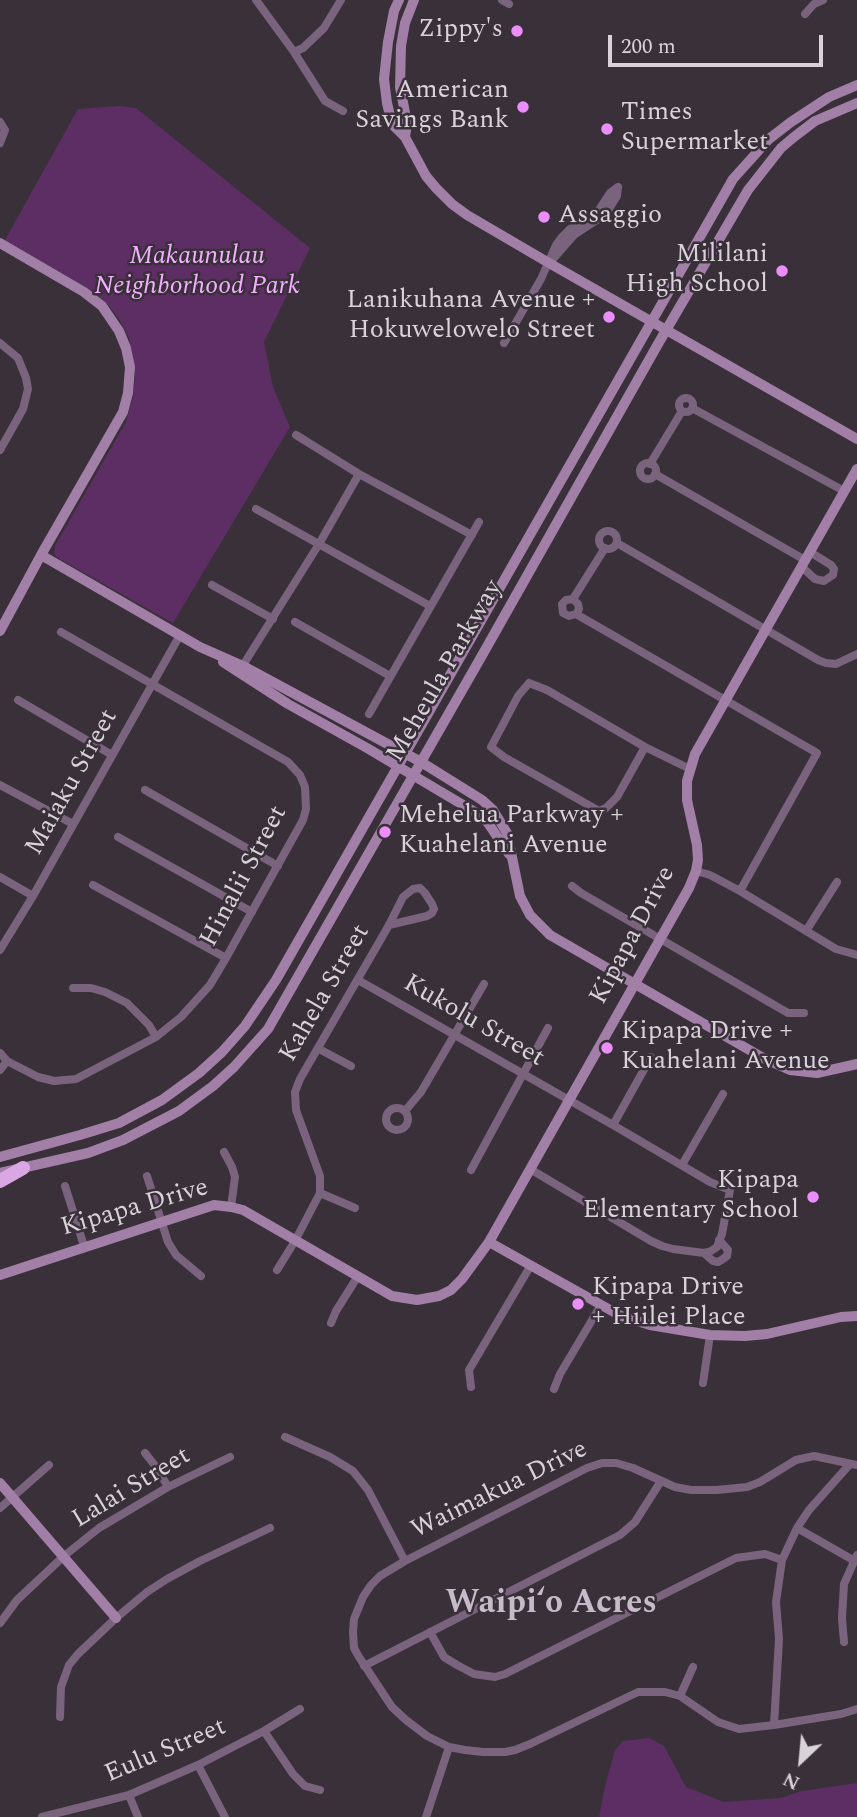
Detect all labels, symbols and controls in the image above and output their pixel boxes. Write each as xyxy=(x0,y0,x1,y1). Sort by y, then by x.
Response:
place label: Zippy's xyxy=(418,15,503,47)
scale bar xyxy=(612,21,827,65)
marker: Zippy's xyxy=(509,23,525,39)
text: 200 m xyxy=(621,31,676,63)
place label: American Savings Bank xyxy=(355,76,509,138)
place label: Times Supermarket xyxy=(621,98,768,160)
marker: American Savings Bank xyxy=(515,99,531,115)
marker: Times Supermarket xyxy=(599,121,615,137)
place label: Assaggio xyxy=(558,201,662,233)
marker: Assaggio xyxy=(536,209,552,225)
place label: Mililani High School xyxy=(625,240,768,302)
park label: Makaunulau Neighborhood Park xyxy=(94,242,300,304)
marker: Mililani High School xyxy=(774,263,790,279)
place label: Lanikuhana Avenue + Hokuwelowelo Street xyxy=(347,286,595,348)
marker: Lanikuhana Avenue + Hokuwelowelo Street xyxy=(601,309,617,325)
street label: Meheula Parkway xyxy=(381,575,511,769)
street label: Maiaku Street xyxy=(20,705,126,861)
street label: Hinalii Street xyxy=(195,801,295,953)
place label: Mehelua Parkway + Kuahelani Avenue xyxy=(399,801,623,862)
marker: Mehelua Parkway + Kuahelani Avenue xyxy=(377,824,393,840)
street label: Kipapa Drive xyxy=(585,862,683,1010)
street label: Kahela Street xyxy=(274,920,378,1068)
street label: Kukolu Street xyxy=(397,969,549,1075)
place label: Kipapa Drive + Kuahelani Avenue xyxy=(621,1017,830,1078)
marker: Kipapa Drive + Kuahelani Avenue xyxy=(599,1040,615,1056)
place label: Kipapa Elementary School xyxy=(583,1166,799,1228)
street label: Kipapa Drive xyxy=(58,1173,212,1245)
marker: Kipapa Elementary School xyxy=(805,1189,821,1205)
place label: Kipapa Drive + Hiilei Place xyxy=(592,1273,746,1334)
marker: Kipapa Drive + Hiilei Place xyxy=(570,1296,586,1312)
street label: Waimakua Drive xyxy=(407,1435,593,1547)
street label: Lalai Street xyxy=(67,1442,197,1536)
district label: Waipiʻo Acres xyxy=(445,1586,657,1626)
street label: Eulu Street xyxy=(101,1713,231,1791)
north arrow xyxy=(766,1726,836,1796)
text: N xyxy=(778,1764,805,1797)

